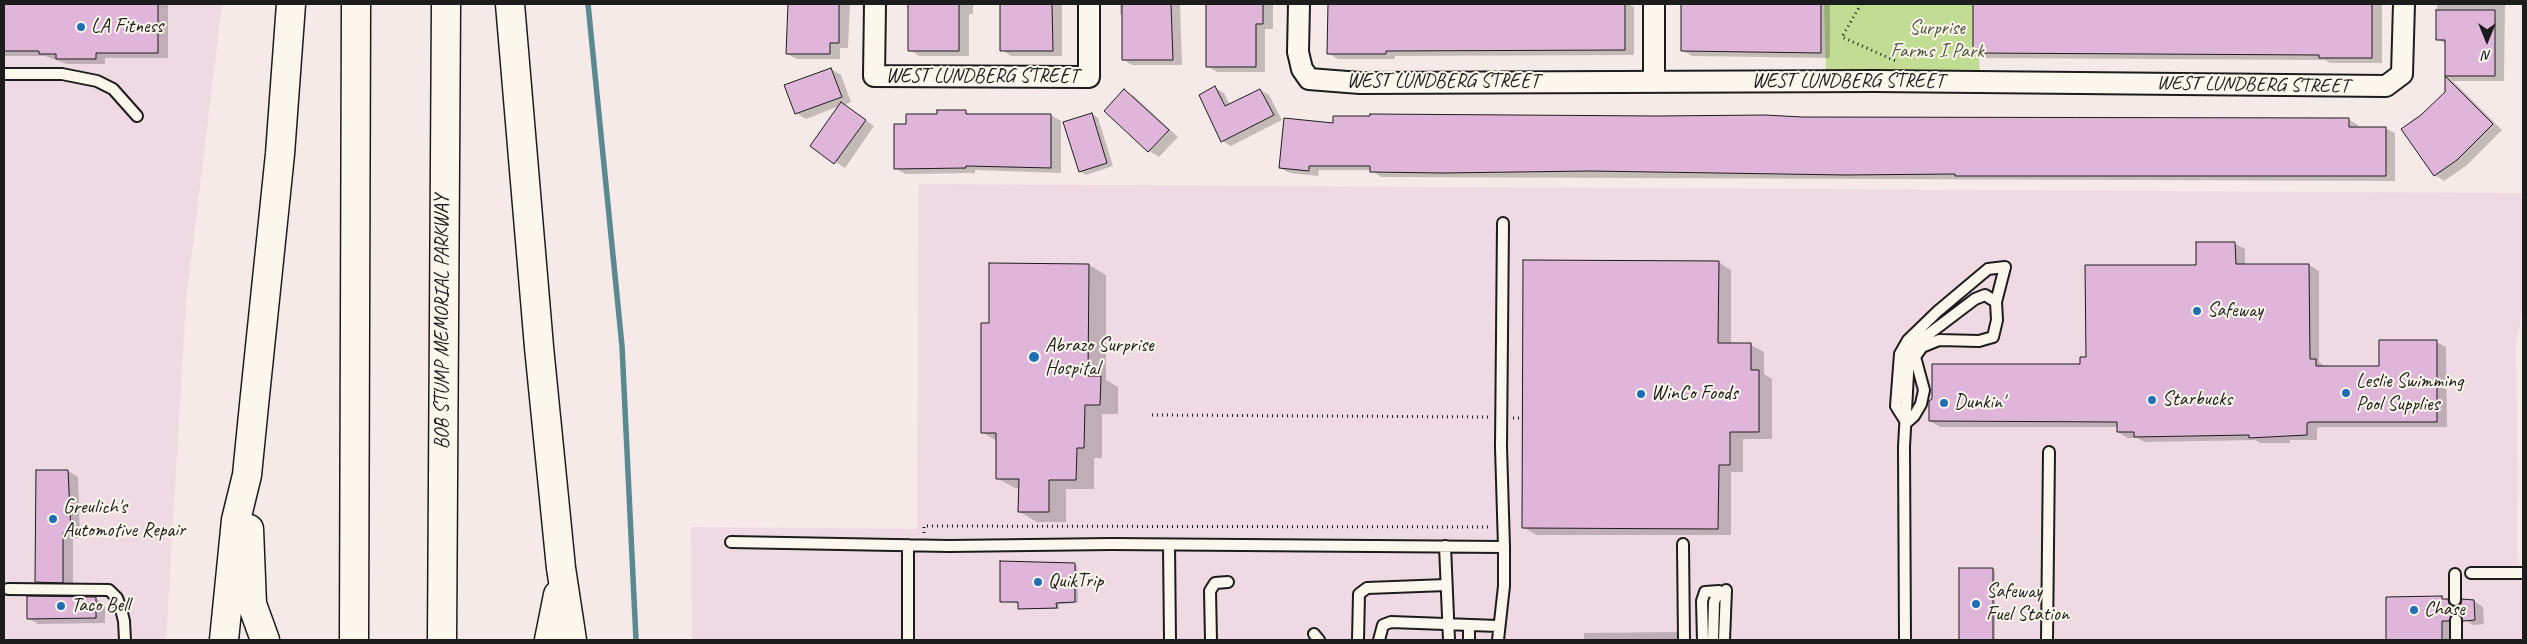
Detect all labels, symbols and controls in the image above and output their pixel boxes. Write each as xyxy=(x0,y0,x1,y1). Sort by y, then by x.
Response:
place label: LA Fitness xyxy=(91,15,163,39)
north arrow xyxy=(2462,15,2512,65)
park label: Surprise Farms I Park xyxy=(1891,17,1983,64)
marker: LA Fitness xyxy=(75,21,87,33)
text: N xyxy=(2483,47,2491,64)
street label: WEST LUNDBERG STREET xyxy=(886,65,1078,89)
street label: WEST LUNDBERG STREET xyxy=(1347,70,1539,94)
street label: WEST LUNDBERG STREET xyxy=(1752,70,1944,94)
street label: WEST LUNDBERG STREET xyxy=(2156,71,2350,99)
street label: BOB STUMP MEMORIAL PARKWAY xyxy=(431,195,455,449)
place label: Safeway xyxy=(2207,299,2263,323)
marker: Safeway xyxy=(2191,305,2203,317)
place label: Abrazo Surprise Hospital xyxy=(1045,334,1154,381)
marker: Abrazo Surprise Hospital xyxy=(1027,350,1041,364)
place label: Leslie Swimming Pool Supplies xyxy=(2356,370,2463,417)
place label: WinCo Foods xyxy=(1651,382,1738,406)
marker: Leslie Swimming Pool Supplies xyxy=(2340,387,2352,399)
marker: WinCo Foods xyxy=(1635,388,1647,400)
place label: Starbucks xyxy=(2162,388,2232,412)
place label: Dunkin' xyxy=(1954,391,2004,415)
marker: Starbucks xyxy=(2146,394,2158,406)
marker: Dunkin' xyxy=(1938,397,1950,409)
place label: Greulich's Automotive Repair xyxy=(63,496,185,543)
marker: Greulich's Automotive Repair xyxy=(47,513,59,525)
place label: QuikTrip xyxy=(1048,570,1103,594)
marker: QuikTrip xyxy=(1032,576,1044,588)
place label: Safeway Fuel Station xyxy=(1986,580,2069,627)
place label: Taco Bell xyxy=(71,594,130,618)
marker: Safeway Fuel Station xyxy=(1970,598,1982,610)
place label: Chase xyxy=(2424,598,2465,622)
marker: Taco Bell xyxy=(55,600,67,612)
marker: Chase xyxy=(2408,604,2420,616)

